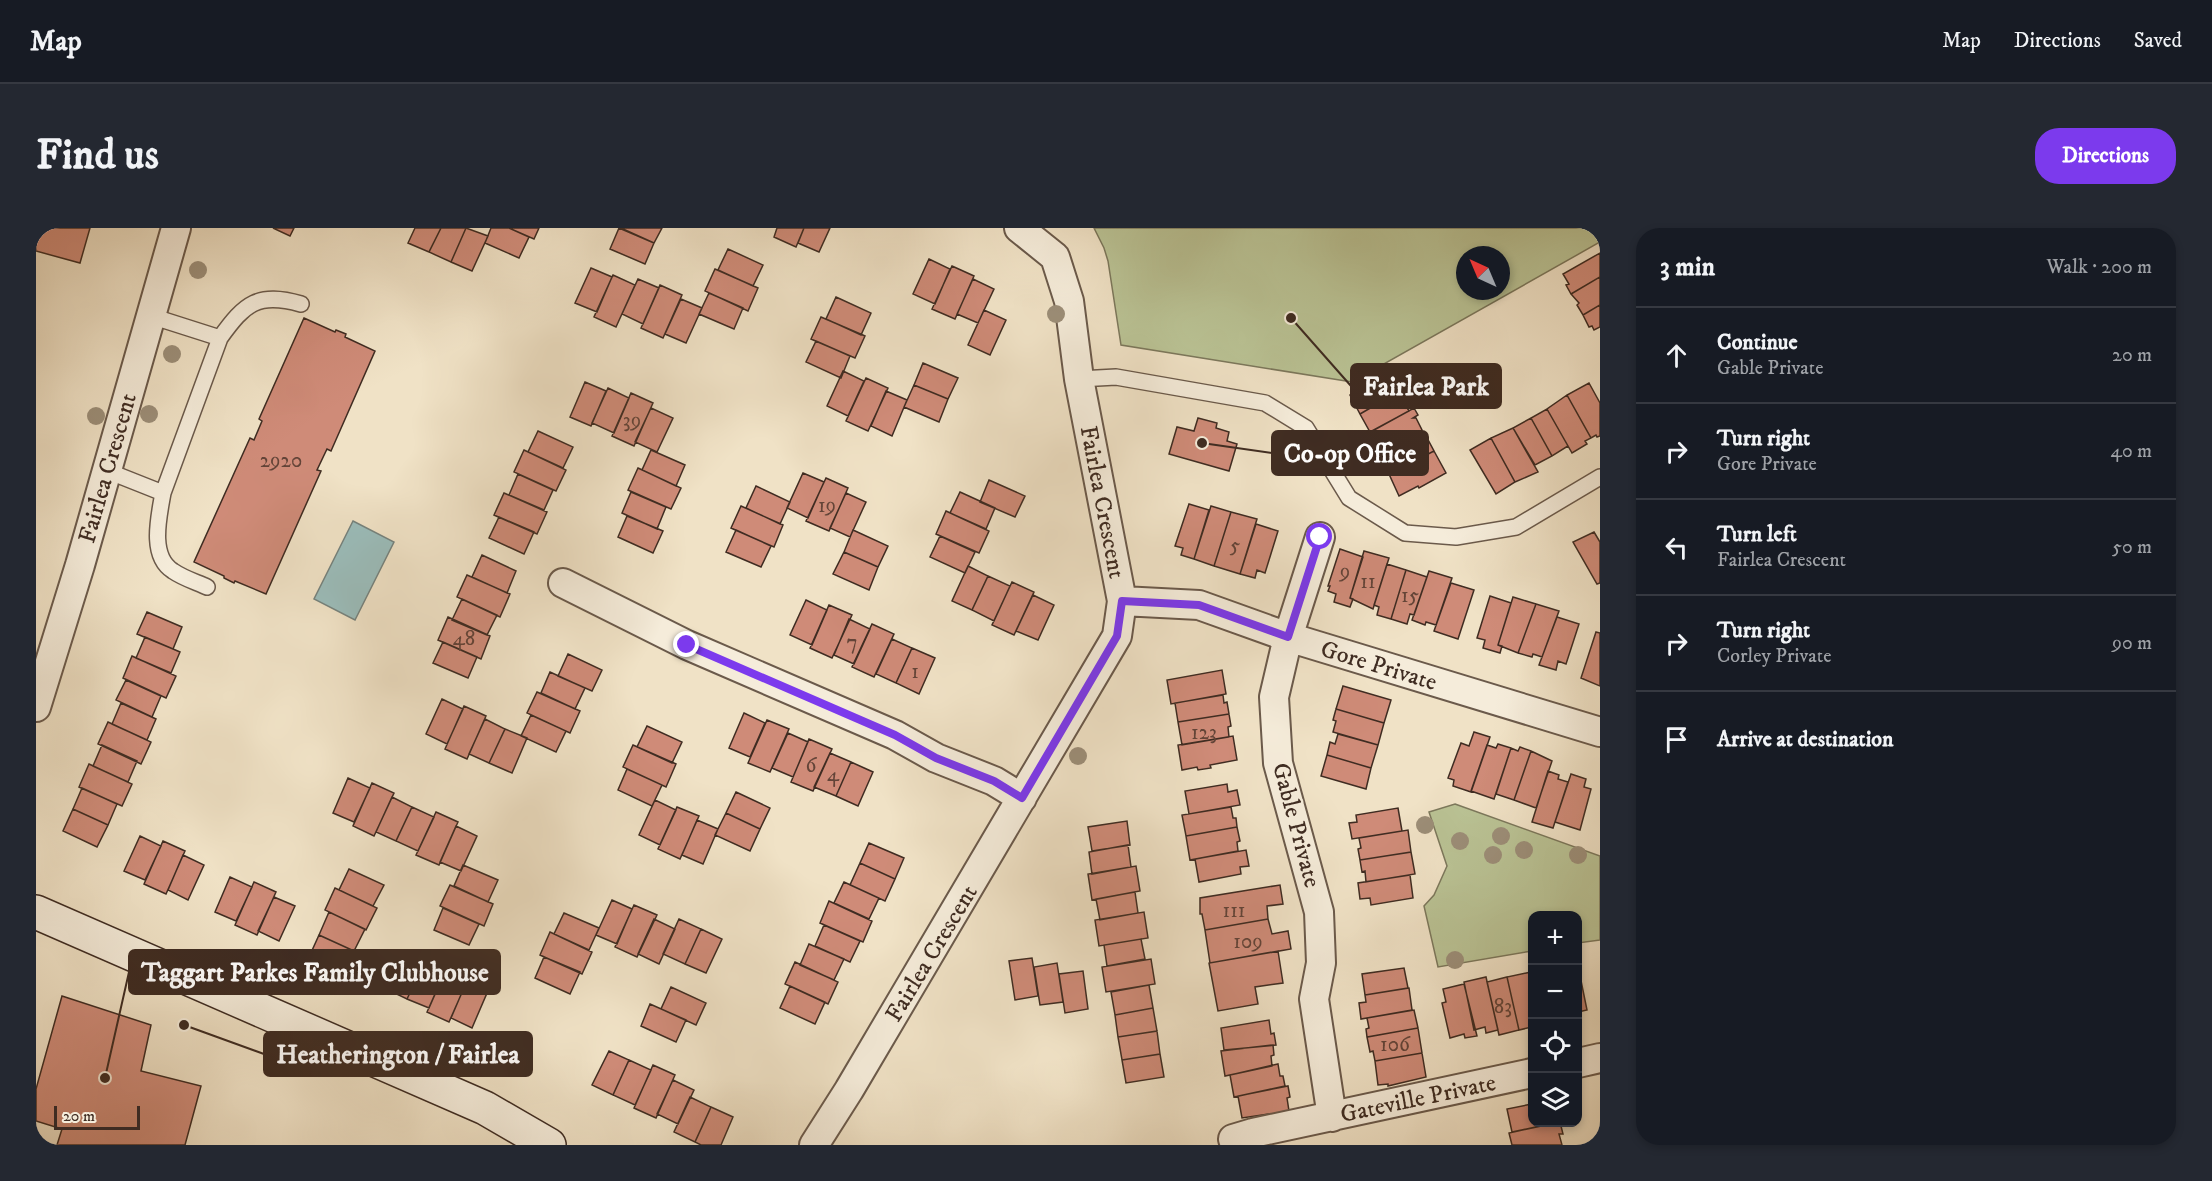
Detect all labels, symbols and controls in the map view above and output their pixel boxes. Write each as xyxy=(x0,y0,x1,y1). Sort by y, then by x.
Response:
text: Map xyxy=(30,24,82,59)
text: Map xyxy=(1942,28,1981,54)
text: Directions xyxy=(2014,28,2101,54)
text: Saved xyxy=(2134,28,2182,54)
button: Directions xyxy=(2035,128,2176,184)
text: Find us xyxy=(36,130,159,182)
north arrow xyxy=(1456,246,1510,300)
text: 3 min xyxy=(1660,251,1715,284)
text: Walk · 200 m xyxy=(2046,255,2152,280)
text: Continue xyxy=(1717,329,1798,356)
icon: ahead xyxy=(1660,339,1693,372)
text: 20 m xyxy=(2112,343,2152,368)
text: Gable Private xyxy=(1717,356,1823,381)
callout: Fairlea Park xyxy=(1351,364,1501,408)
text: Fairlea Park xyxy=(1363,371,1490,404)
street label: Fairlea Crescent xyxy=(72,390,144,547)
house number: 39 xyxy=(623,408,641,434)
street label: Fairlea Crescent xyxy=(1073,423,1132,581)
text: Turn right xyxy=(1717,425,1810,452)
callout: Co-op Office xyxy=(1272,431,1428,475)
icon: right xyxy=(1660,435,1693,468)
text: Co-op Office xyxy=(1284,438,1416,471)
text: 40 m xyxy=(2110,439,2152,464)
house number: 2920 xyxy=(260,448,302,474)
text: Gore Private xyxy=(1717,452,1817,477)
house number: 19 xyxy=(818,493,836,519)
text: Turn left xyxy=(1717,521,1797,548)
route start xyxy=(1306,523,1332,549)
icon: left xyxy=(1660,531,1693,564)
house number: 5 xyxy=(1230,533,1240,559)
text: 50 m xyxy=(2112,535,2152,560)
text: Fairlea Crescent xyxy=(1717,548,1846,573)
house number: 9 xyxy=(1339,559,1350,585)
house number: 11 xyxy=(1360,569,1376,595)
house number: 15 xyxy=(1401,583,1419,609)
text: Turn right xyxy=(1717,617,1810,644)
house number: 48 xyxy=(453,626,475,652)
icon: right xyxy=(1660,627,1693,660)
house number: 7 xyxy=(846,630,858,656)
route end xyxy=(673,631,699,657)
text: 90 m xyxy=(2112,631,2152,656)
street label: Gore Private xyxy=(1317,634,1440,698)
text: Corley Private xyxy=(1717,644,1832,669)
house number: 1 xyxy=(911,659,919,685)
house number: 123 xyxy=(1191,720,1217,746)
icon: arrive xyxy=(1660,723,1693,756)
text: Arrive at destination xyxy=(1717,726,1894,753)
house number: 6 xyxy=(806,753,818,779)
street label: Gable Private xyxy=(1265,760,1327,891)
house number: 4 xyxy=(827,762,840,788)
street label: Fairlea Crescent xyxy=(879,879,985,1028)
house number: 111 xyxy=(1222,898,1246,924)
map controls xyxy=(1528,911,1582,1127)
button: + xyxy=(1528,911,1582,965)
house number: 109 xyxy=(1233,929,1263,955)
callout: Taggart Parkes Family Clubhouse xyxy=(129,950,500,994)
text: Taggart Parkes Family Clubhouse xyxy=(140,957,489,990)
button: − xyxy=(1528,965,1582,1019)
house number: 83 xyxy=(1494,994,1512,1020)
button: locate xyxy=(1528,1019,1582,1073)
callout: Heatherington / Fairlea xyxy=(264,1032,532,1076)
house number: 106 xyxy=(1380,1032,1411,1058)
text: Heatherington / Fairlea xyxy=(276,1039,521,1072)
street label: Gateville Private xyxy=(1338,1068,1499,1130)
button: layers xyxy=(1528,1073,1582,1127)
scale bar xyxy=(54,1103,140,1130)
text: 20 m xyxy=(63,1106,95,1126)

